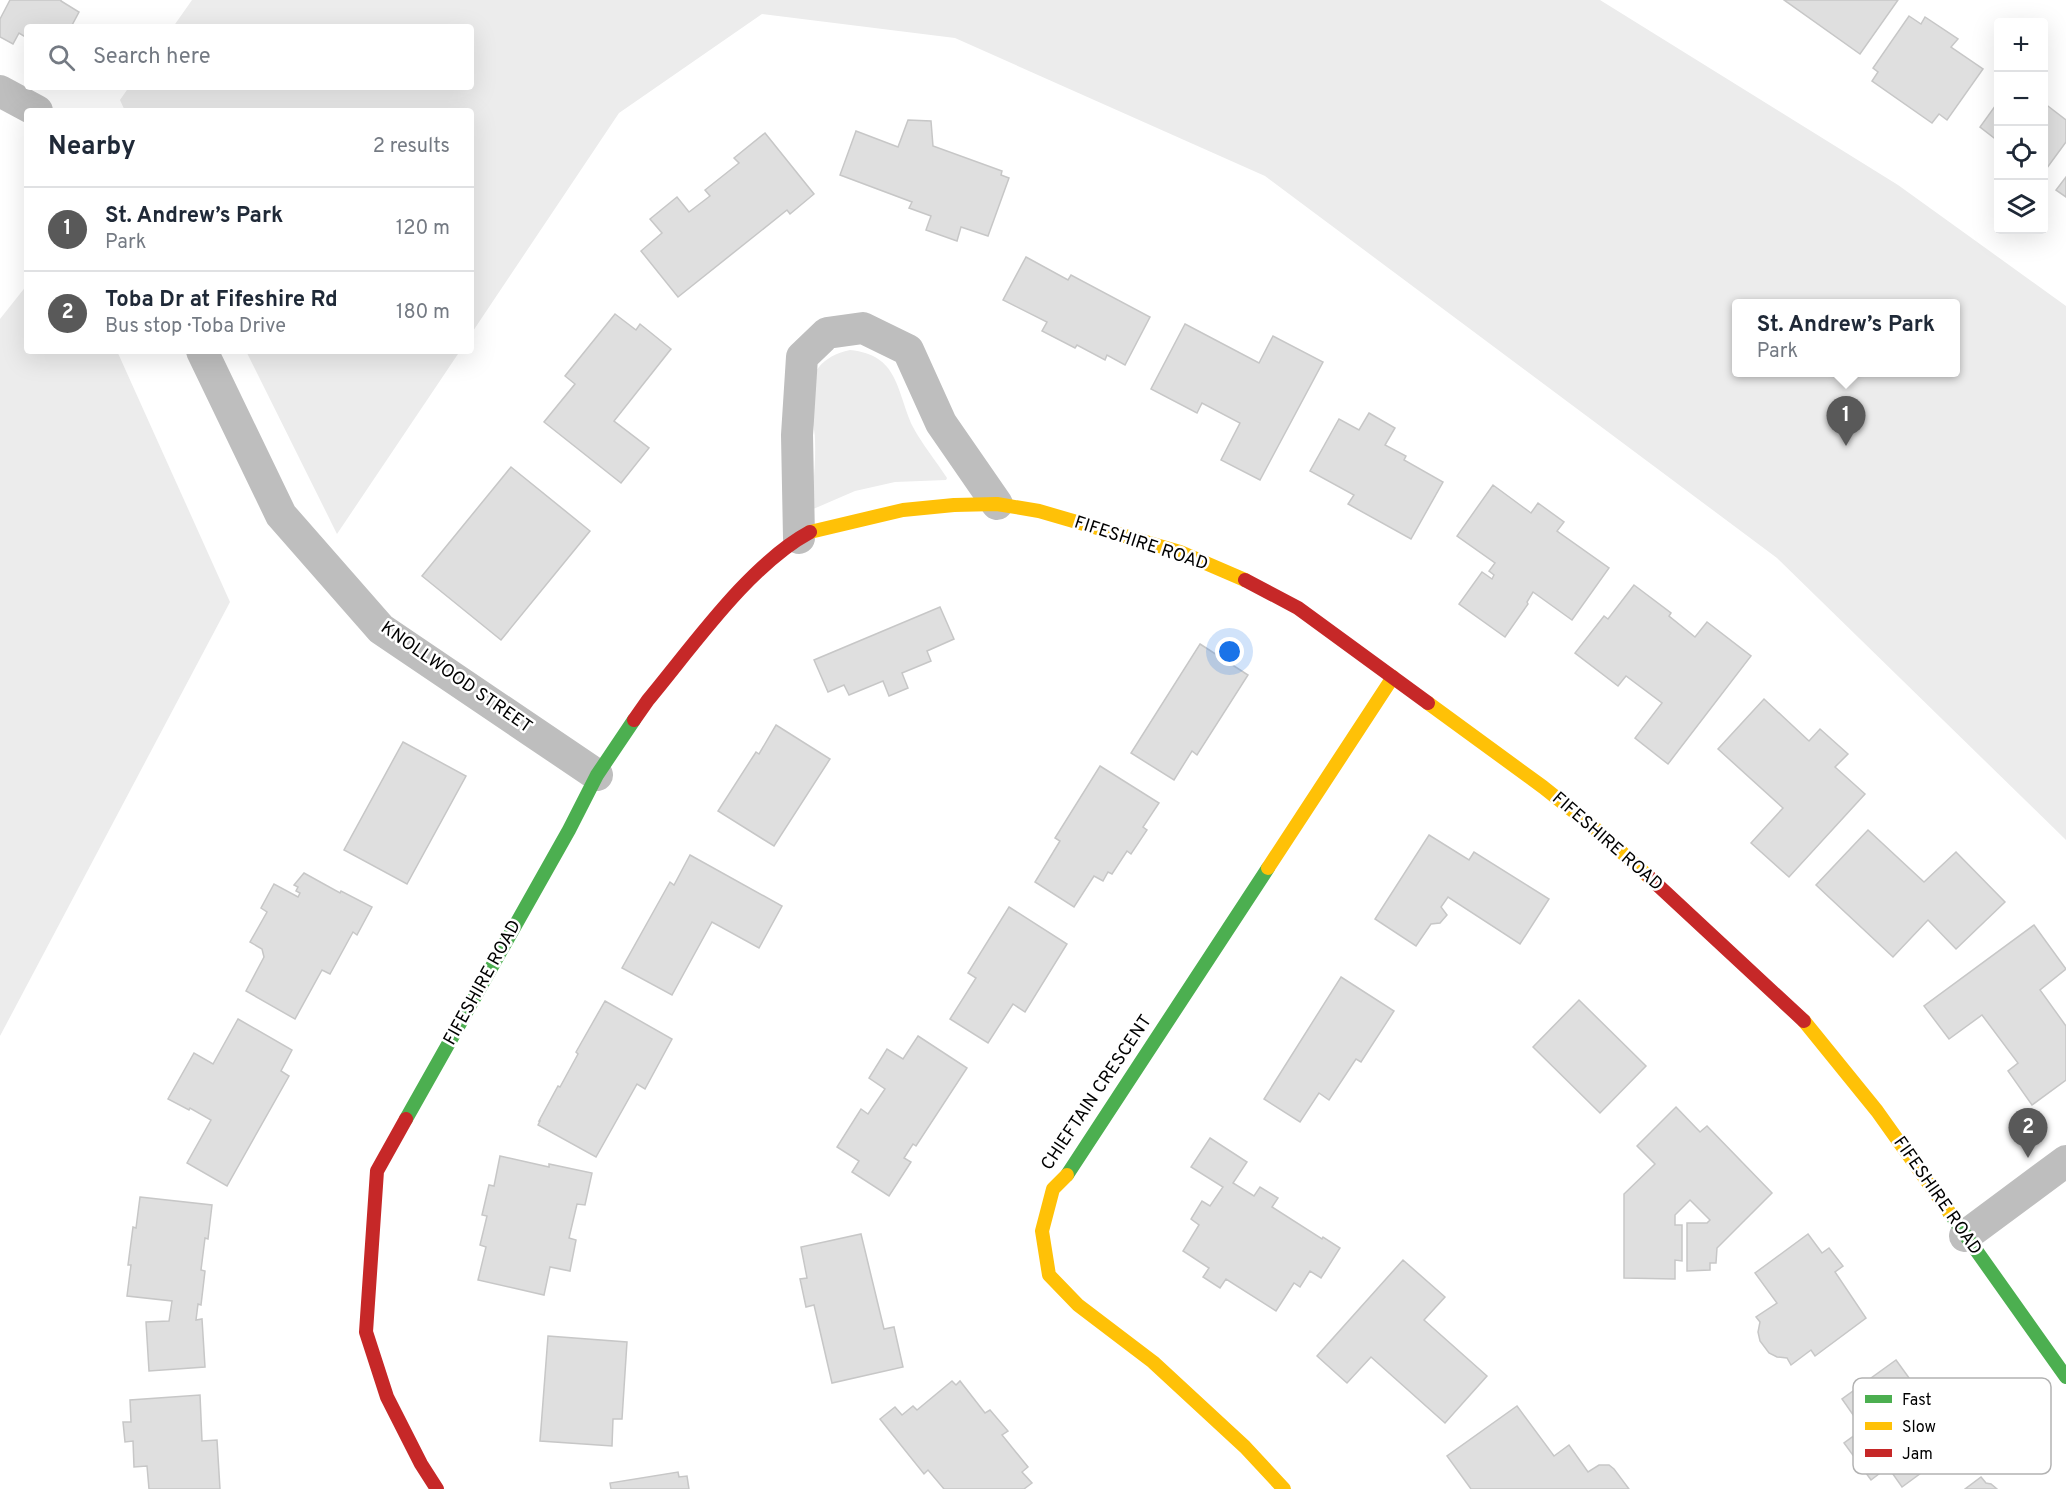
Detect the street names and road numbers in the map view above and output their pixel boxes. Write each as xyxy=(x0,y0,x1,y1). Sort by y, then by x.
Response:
street label: FIFESHIRE ROAD xyxy=(1071,511,1211,577)
street label: KNOLLWOOD STREET xyxy=(376,617,536,739)
street label: FIFESHIRE ROAD xyxy=(1547,788,1667,896)
street label: FIFESHIRE ROAD xyxy=(439,916,527,1050)
street label: CHIEFTAIN CRESCENT xyxy=(1036,1011,1158,1175)
street label: FIFESHIRE ROAD xyxy=(1888,1132,1986,1260)

